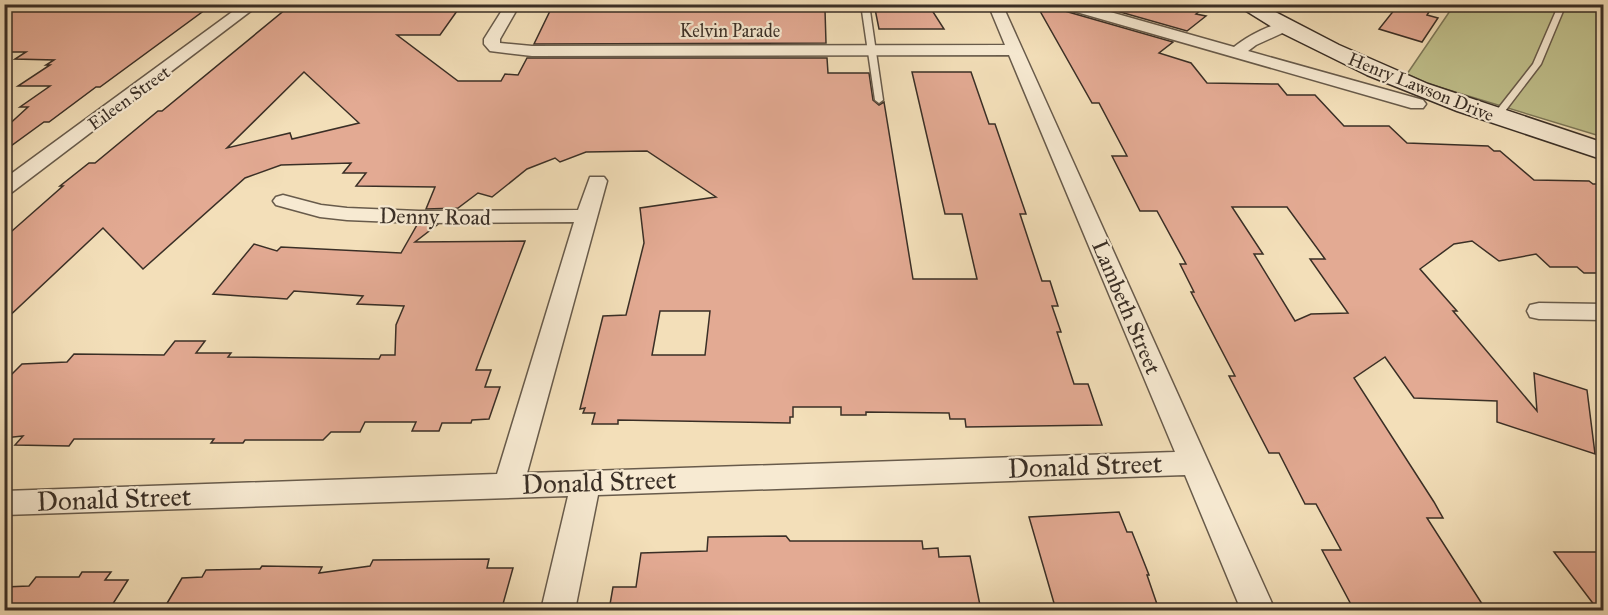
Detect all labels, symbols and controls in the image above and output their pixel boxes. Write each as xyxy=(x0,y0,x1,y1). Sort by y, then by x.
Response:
street label: Kelvin Parade xyxy=(680,20,780,42)
street label: Henry Lawson Drive xyxy=(1345,48,1497,126)
street label: Eileen Street xyxy=(84,61,175,135)
street label: Denny Road xyxy=(379,202,491,231)
street label: Lambeth Street xyxy=(1086,236,1167,379)
street label: Donald Street xyxy=(1007,446,1163,485)
street label: Donald Street xyxy=(521,462,677,501)
street label: Donald Street xyxy=(36,479,192,518)

